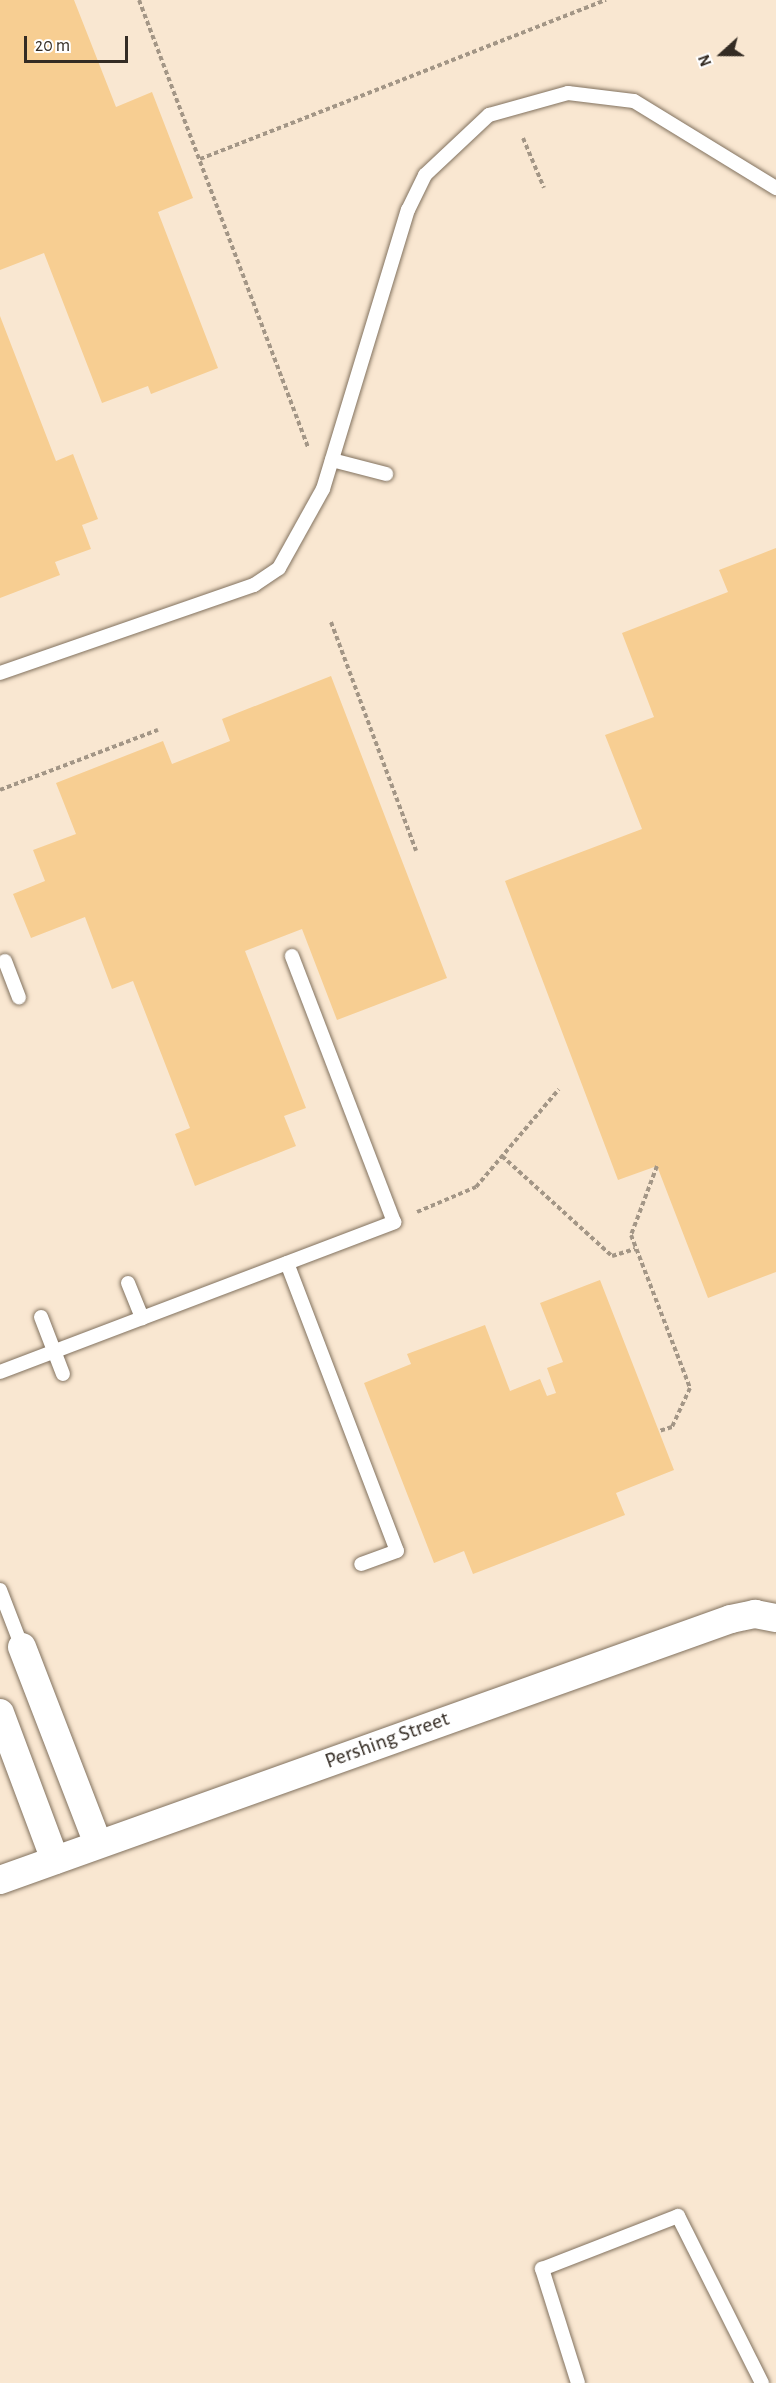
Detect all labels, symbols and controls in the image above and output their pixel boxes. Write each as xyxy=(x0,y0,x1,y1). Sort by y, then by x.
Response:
scale bar xyxy=(27,24,130,62)
north arrow xyxy=(692,24,752,84)
text: 20 m xyxy=(35,37,70,55)
text: N xyxy=(696,52,715,69)
street label: Pershing Street xyxy=(321,1705,453,1775)

